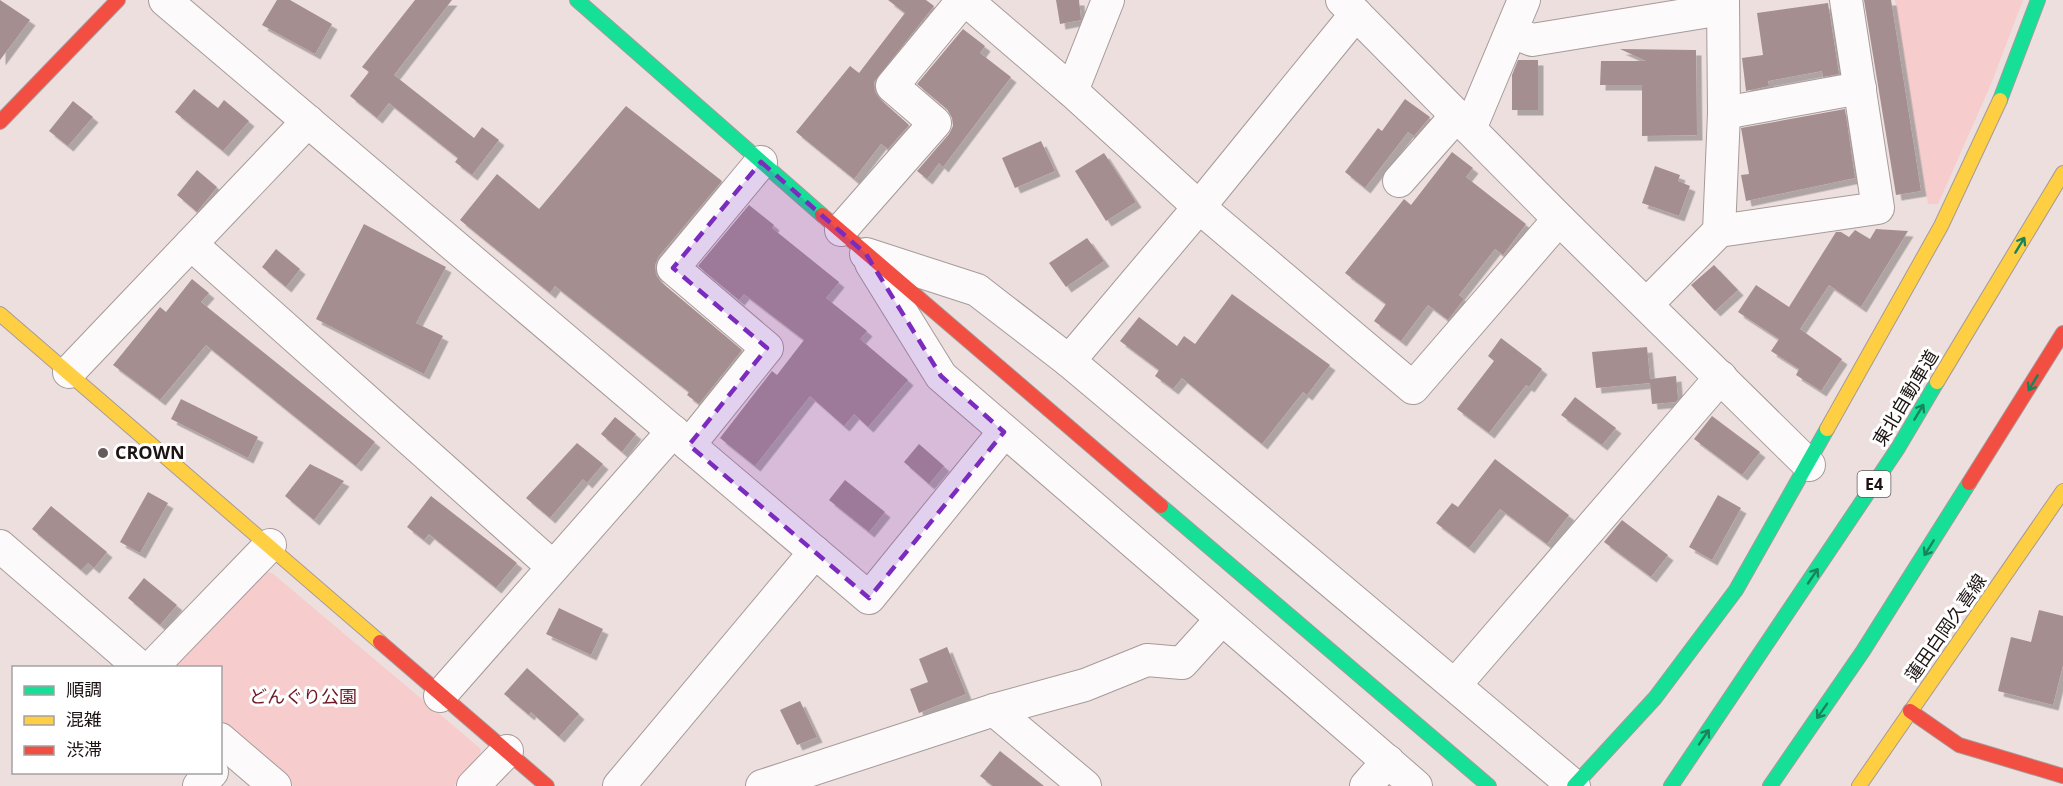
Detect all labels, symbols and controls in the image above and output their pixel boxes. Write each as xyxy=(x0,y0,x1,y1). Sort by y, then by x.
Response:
one-way arrow xyxy=(2014,237,2026,254)
street label: 東北自動車道 xyxy=(1867,345,1943,450)
one-way arrow xyxy=(2027,374,2039,391)
one-way arrow xyxy=(1914,404,1926,421)
place label: CROWN xyxy=(115,440,185,464)
marker: CROWN xyxy=(96,446,110,460)
road number: E4 xyxy=(1858,471,1890,497)
one-way arrow xyxy=(1923,539,1935,556)
one-way arrow xyxy=(1807,568,1819,584)
street label: 蓮田白岡久喜線 xyxy=(1899,569,1991,686)
legend xyxy=(12,666,222,774)
text: 順調 xyxy=(66,677,102,701)
park label: どんぐり公園 xyxy=(249,684,357,708)
one-way arrow xyxy=(1816,702,1828,718)
text: 混雑 xyxy=(66,707,102,731)
one-way arrow xyxy=(1698,730,1710,746)
text: 渋滞 xyxy=(66,737,102,761)

